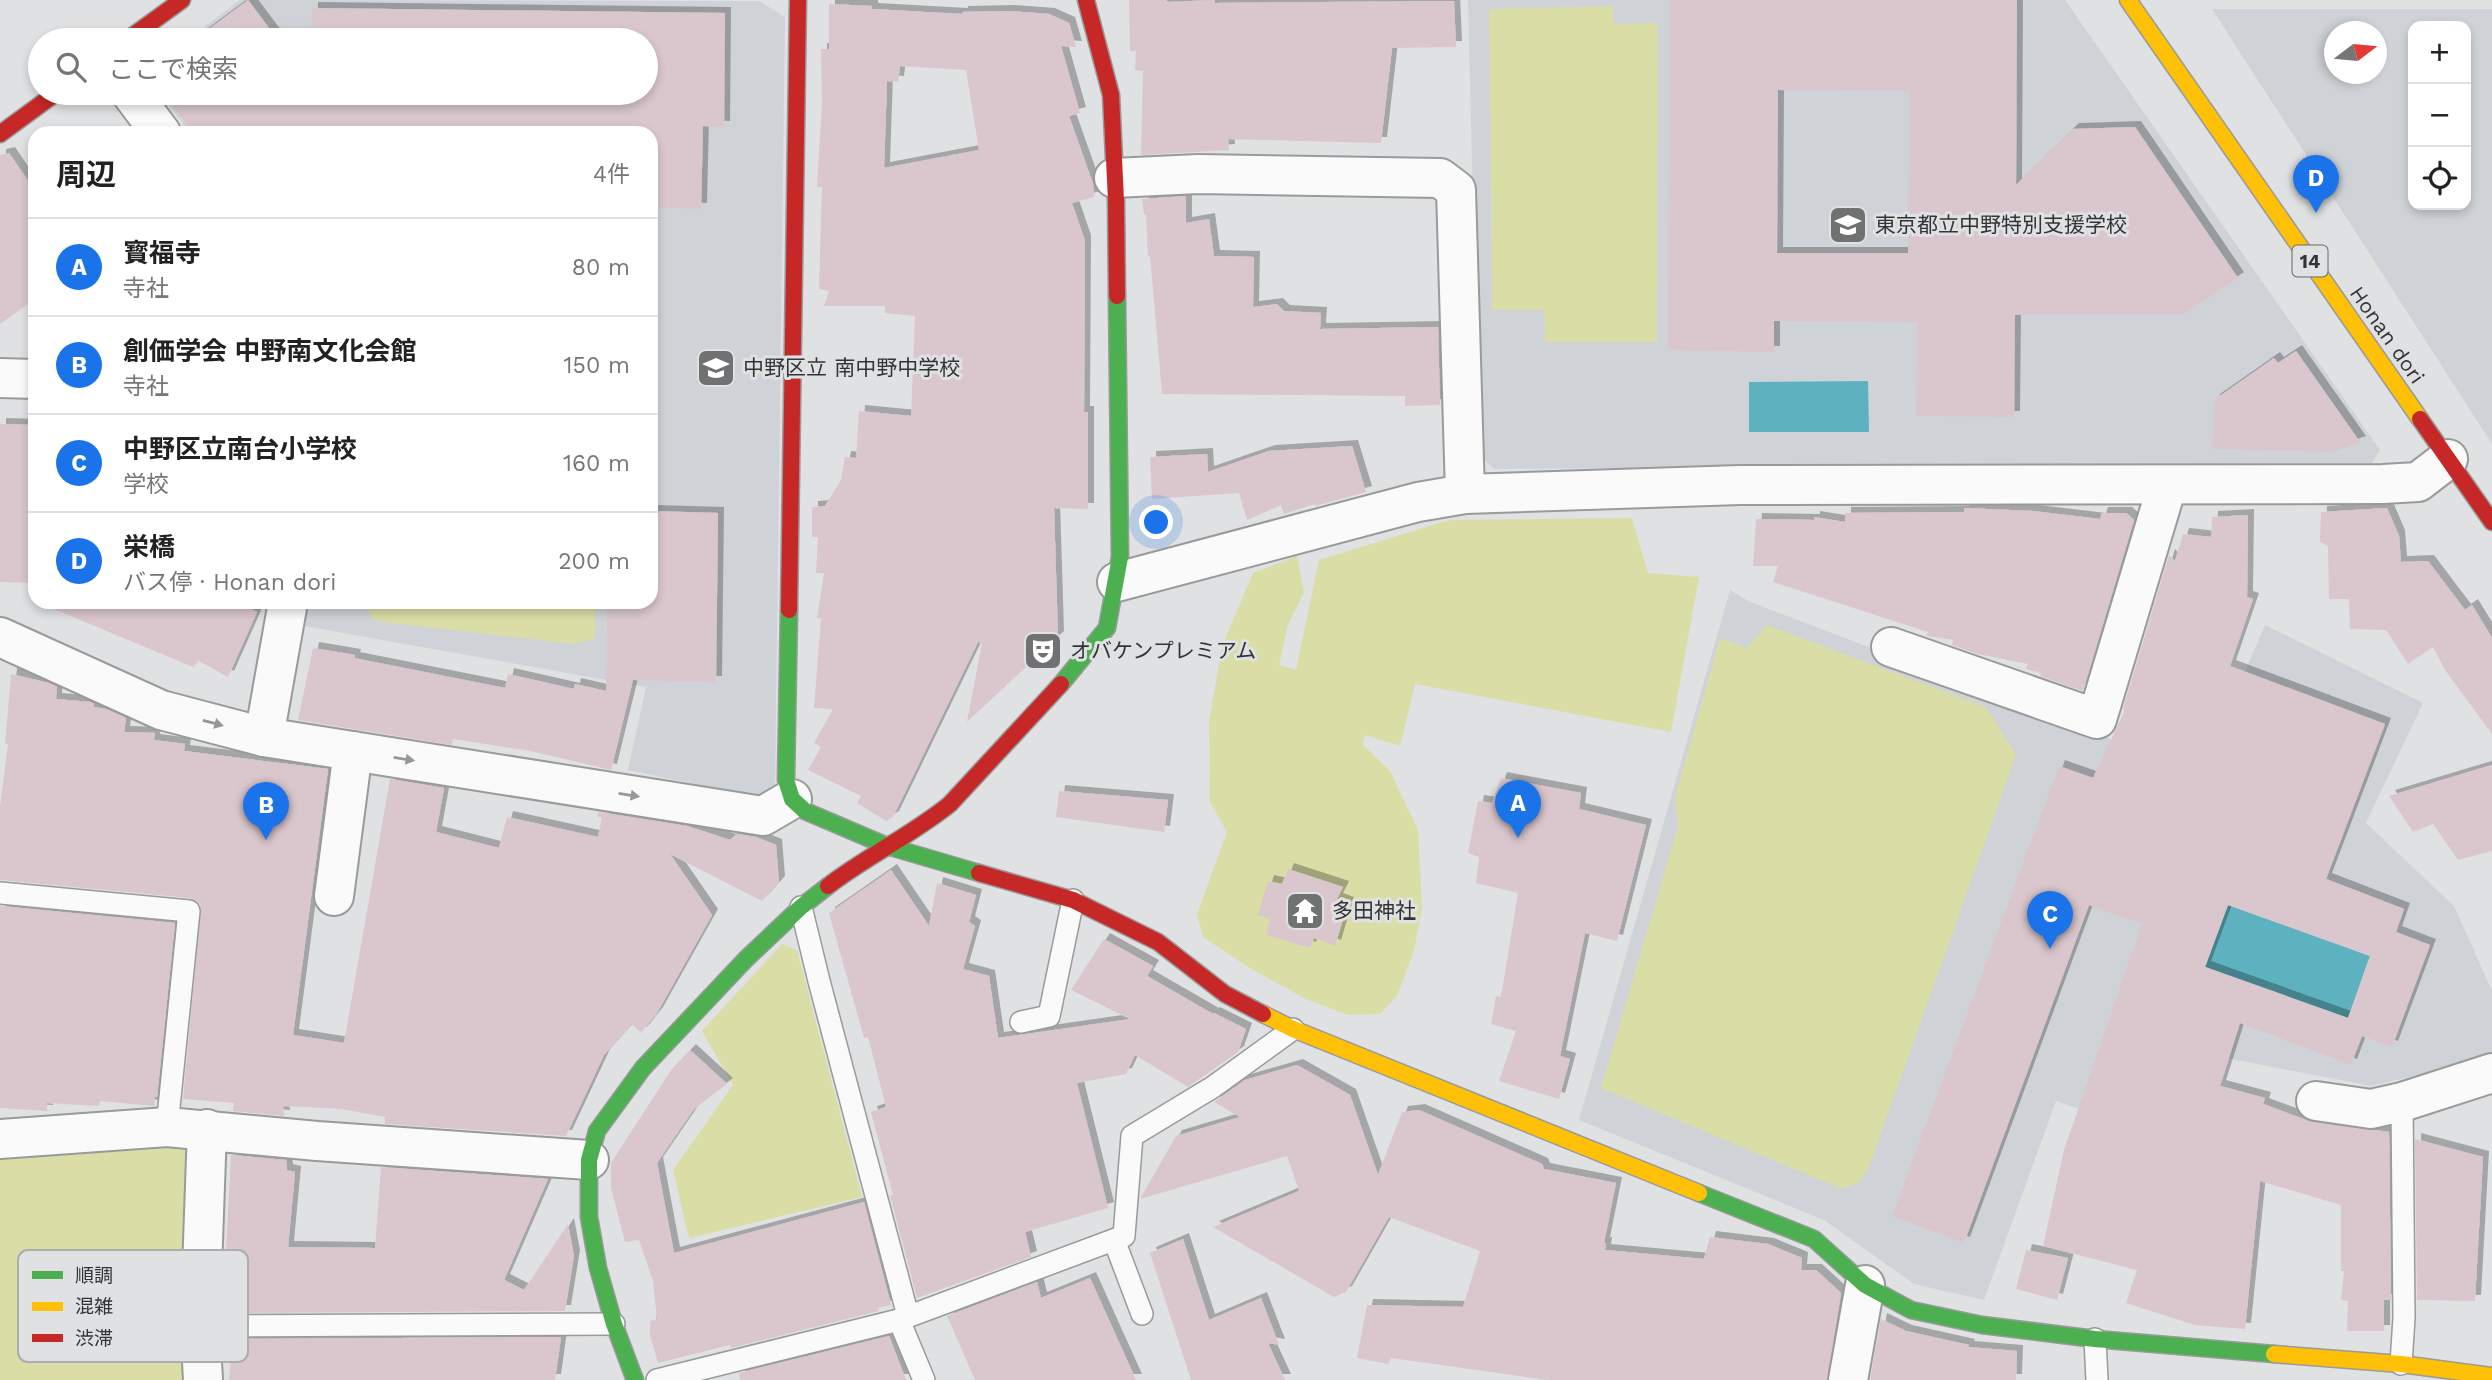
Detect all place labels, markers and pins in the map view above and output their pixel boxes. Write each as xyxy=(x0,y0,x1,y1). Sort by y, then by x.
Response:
pin: D xyxy=(2293,155,2339,213)
school or university icon: 東京都立中野特別支援学校 xyxy=(1827,204,1869,246)
place label: 東京都立中野特別支援学校 xyxy=(1875,212,2127,237)
school or university icon: 中野区立 南中野中学校 xyxy=(695,347,737,389)
place label: 中野区立 南中野中学校 xyxy=(743,355,960,380)
theatre icon: オバケンプレミアム xyxy=(1022,630,1064,672)
place label: オバケンプレミアム xyxy=(1070,638,1256,663)
pin: A xyxy=(1495,780,1541,838)
pin: B xyxy=(243,782,289,840)
temple icon: 多田神社 xyxy=(1284,890,1326,932)
pin: C xyxy=(2027,891,2073,949)
place label: 多田神社 xyxy=(1332,898,1416,923)

